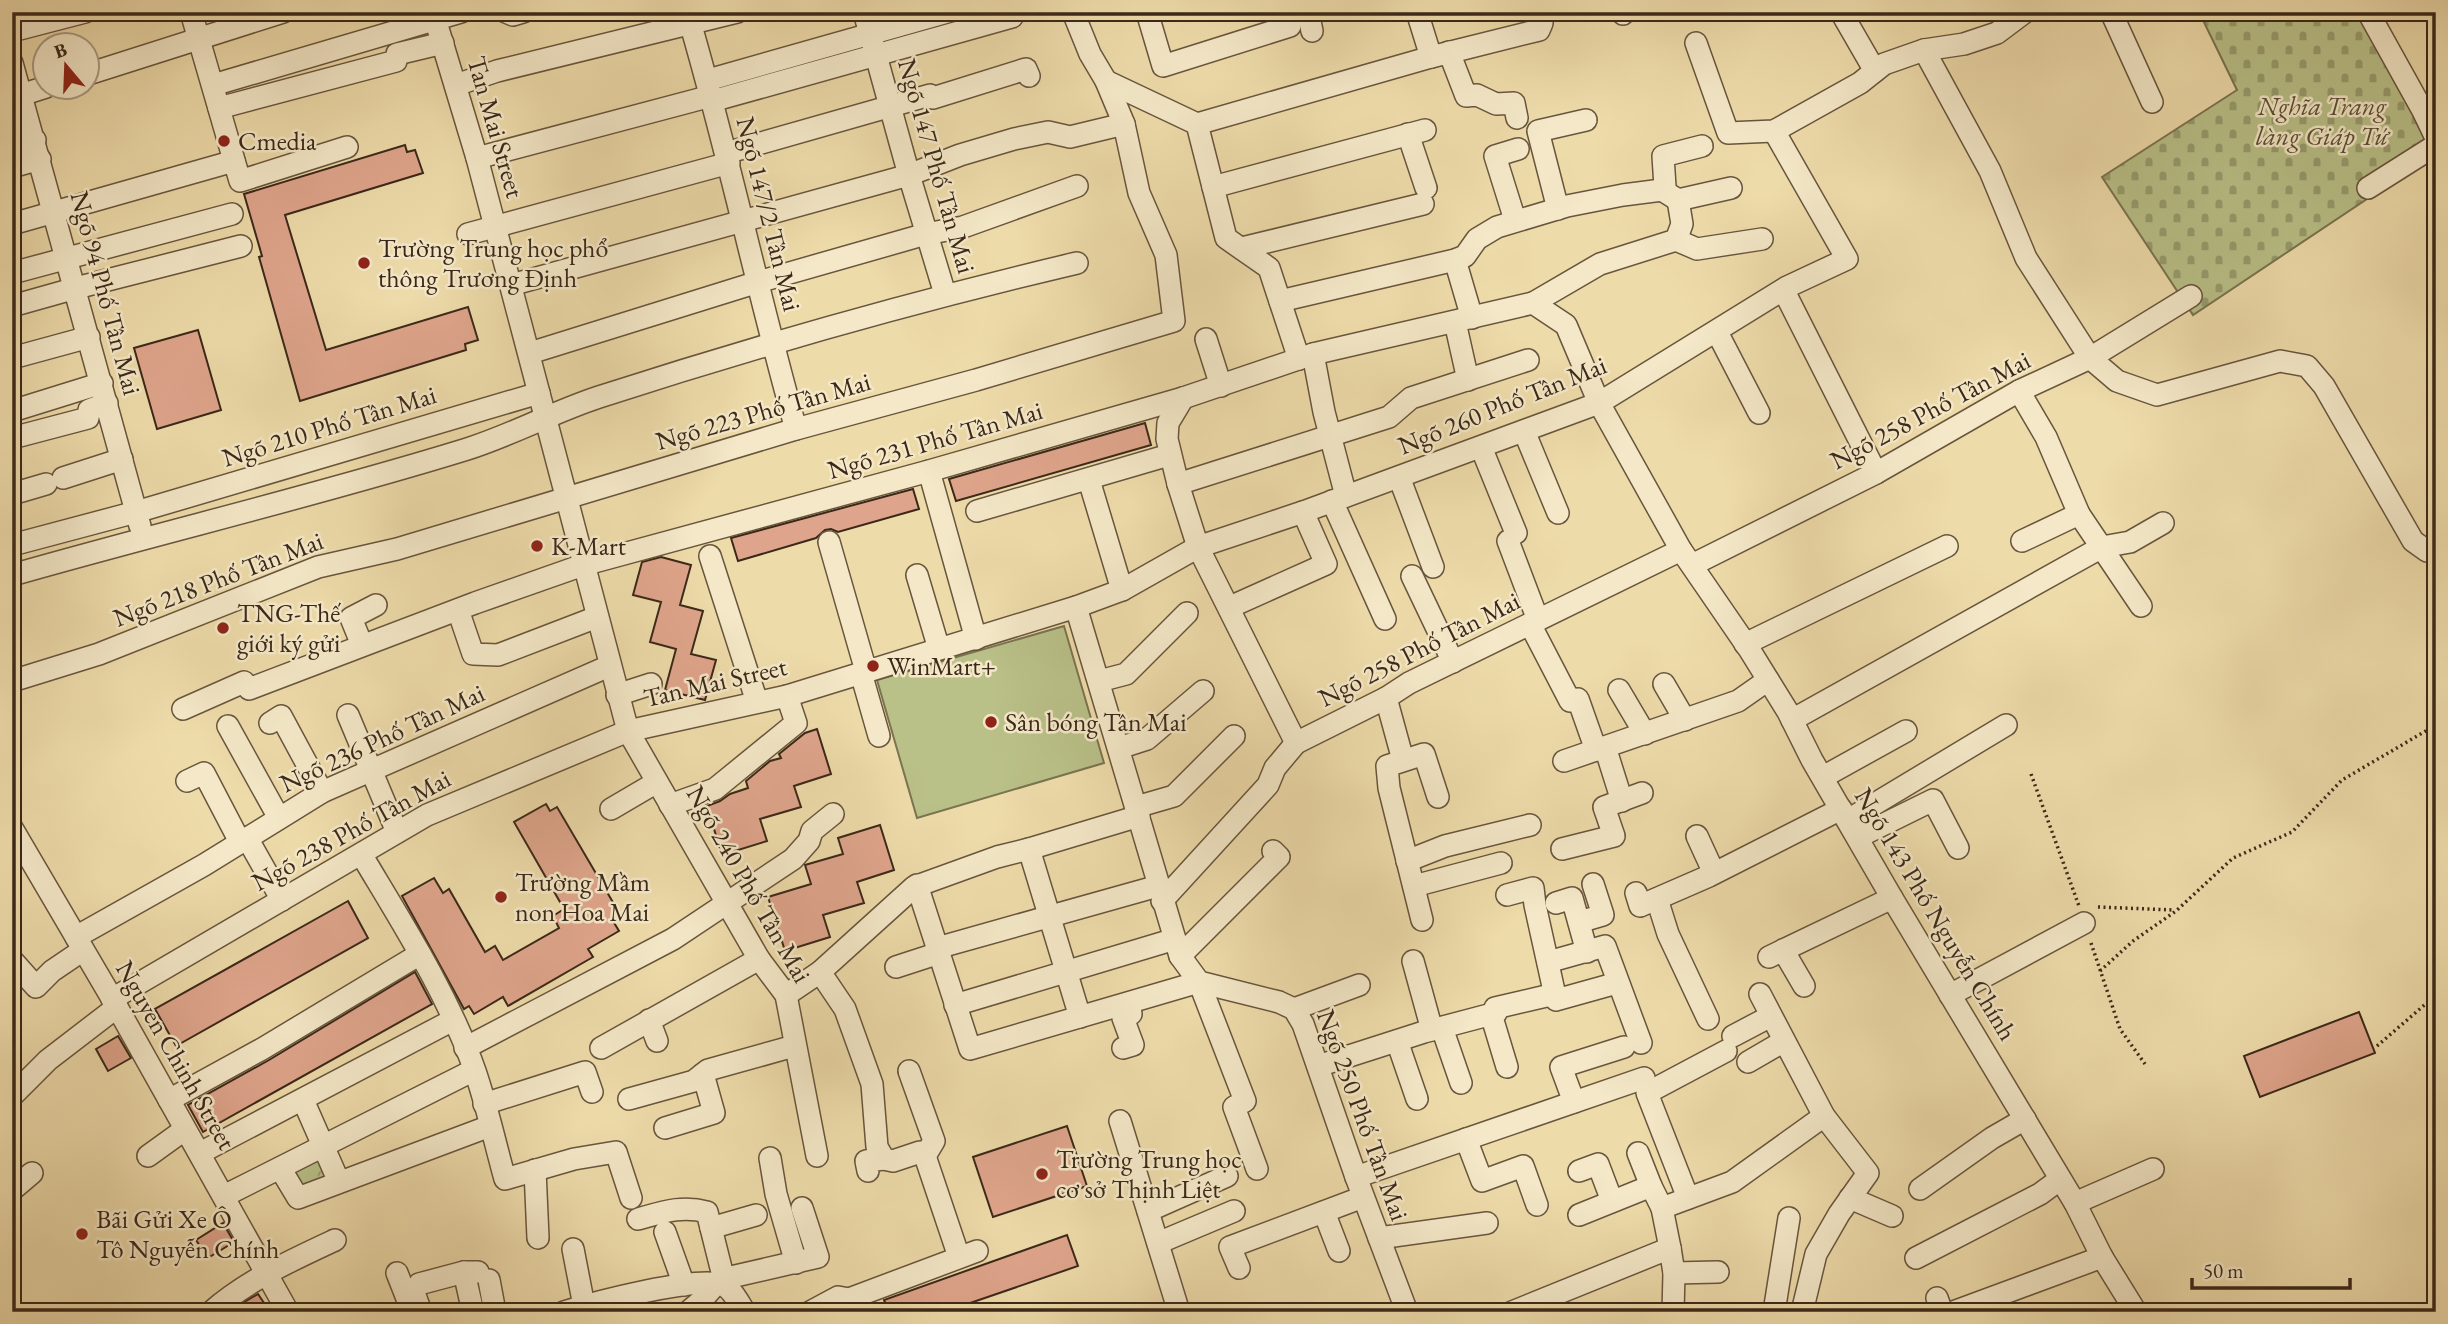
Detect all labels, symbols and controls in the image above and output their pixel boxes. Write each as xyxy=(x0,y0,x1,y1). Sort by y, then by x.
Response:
north arrow xyxy=(32,32,102,102)
text: B xyxy=(51,37,70,64)
street label: Tan Mai Street xyxy=(460,52,532,202)
street label: Ngõ 147 Phố Tân Mai xyxy=(890,55,984,277)
park label: Nghĩa Trang làng Giáp Tứ xyxy=(2256,89,2391,153)
street label: Ngõ 147/2 Tân Mai xyxy=(728,113,810,315)
place label: Cmedia xyxy=(238,124,317,158)
marker: Cmedia xyxy=(216,133,232,149)
street label: Ngõ 94 Phố Tân Mai xyxy=(62,187,150,399)
place label: Trường Trung học phổ thông Trương Định xyxy=(378,231,608,295)
marker: Trường Trung học phổ thông Trương Định xyxy=(356,255,372,271)
street label: Ngõ 258 Phố Tân Mai xyxy=(1824,343,2036,477)
street label: Ngõ 260 Phố Tân Mai xyxy=(1393,348,1611,462)
street label: Ngõ 223 Phố Tân Mai xyxy=(652,364,874,458)
street label: Ngõ 210 Phố Tân Mai xyxy=(218,377,440,475)
street label: Ngõ 231 Phố Tân Mai xyxy=(824,393,1046,487)
street label: Ngõ 218 Phố Tân Mai xyxy=(108,523,328,635)
place label: K-Mart xyxy=(551,529,626,563)
marker: K-Mart xyxy=(529,538,545,554)
street label: Ngõ 258 Phố Tân Mai xyxy=(1312,583,1526,715)
place label: TNG-Thế giới ký gửi xyxy=(237,596,341,660)
marker: TNG-Thế giới ký gửi xyxy=(215,620,231,636)
street label: Tan Mai Street xyxy=(640,649,790,715)
place label: WinMart+ xyxy=(887,649,996,683)
marker: WinMart+ xyxy=(865,658,881,674)
street label: Ngõ 236 Phố Tân Mai xyxy=(274,676,490,800)
place label: Sân bóng Tân Mai xyxy=(1005,705,1187,739)
marker: Sân bóng Tân Mai xyxy=(983,714,999,730)
street label: Ngõ 238 Phố Tân Mai xyxy=(246,761,456,899)
street label: Ngõ 240 Phố Tân Mai xyxy=(679,779,819,989)
street label: Ngõ 143 Phố Nguyễn Chính xyxy=(1847,781,2025,1047)
place label: Trường Mầm non Hoa Mai xyxy=(515,865,650,929)
marker: Trường Mầm non Hoa Mai xyxy=(493,889,509,905)
street label: Nguyen Chinh Street xyxy=(108,954,244,1156)
street label: Ngõ 250 Phố Tân Mai xyxy=(1309,1005,1417,1225)
place label: Trường Trung học cơ sở Thịnh Liệt xyxy=(1056,1142,1242,1206)
marker: Trường Trung học cơ sở Thịnh Liệt xyxy=(1034,1166,1050,1182)
place label: Bãi Gửi Xe Ô Tô Nguyễn Chính xyxy=(96,1202,280,1266)
marker: Bãi Gửi Xe Ô Tô Nguyễn Chính xyxy=(74,1226,90,1242)
scale bar xyxy=(2192,1247,2350,1291)
text: 50 m xyxy=(2203,1257,2244,1284)

